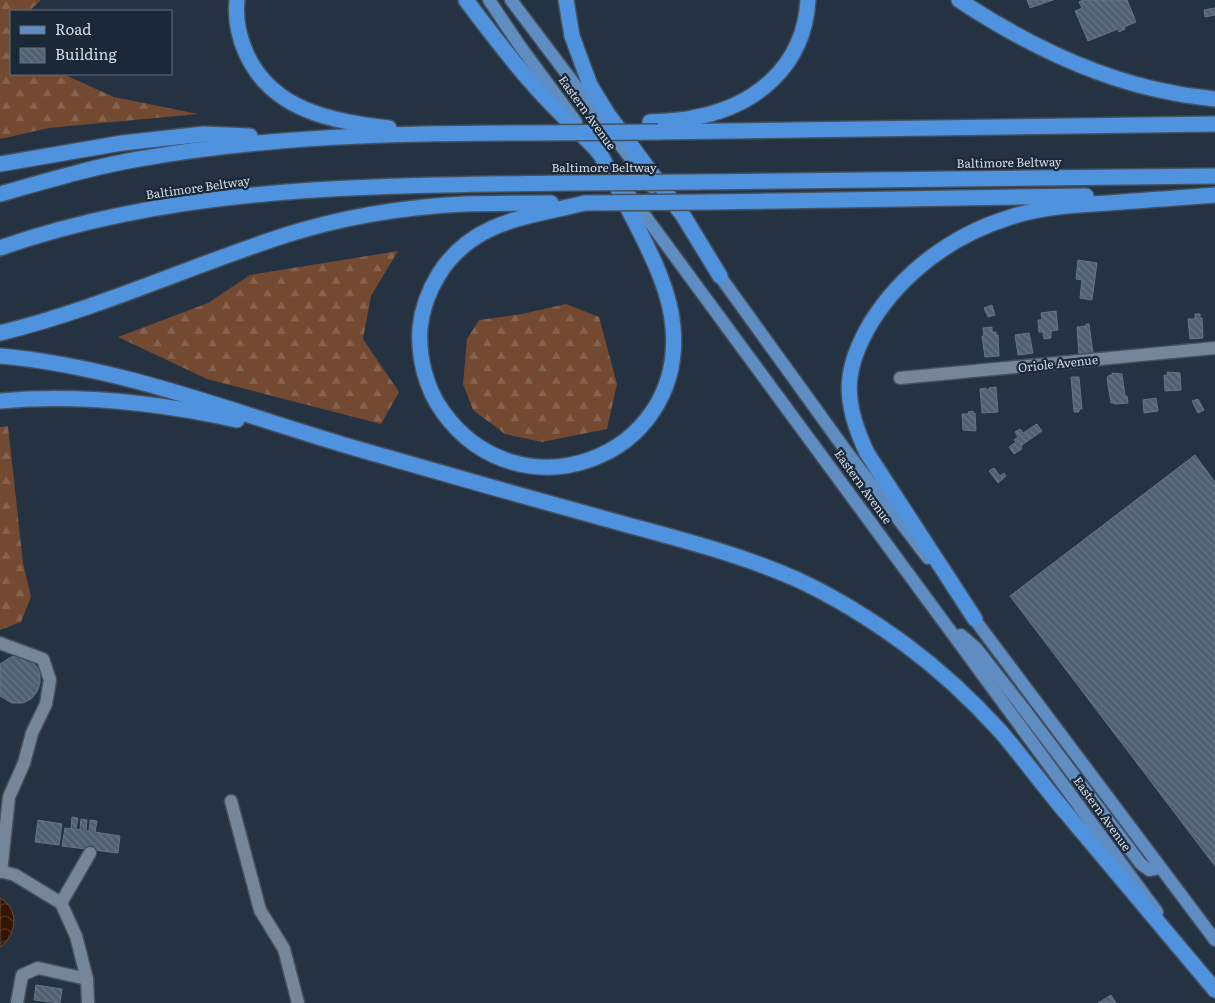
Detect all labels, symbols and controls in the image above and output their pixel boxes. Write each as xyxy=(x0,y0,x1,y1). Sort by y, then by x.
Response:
legend xyxy=(10,10,172,75)
text: Road xyxy=(55,17,91,40)
text: Building xyxy=(55,42,117,65)
street label: Eastern Avenue xyxy=(555,71,621,153)
street label: Baltimore Beltway xyxy=(956,152,1062,172)
street label: Baltimore Beltway xyxy=(551,158,657,176)
street label: Baltimore Beltway xyxy=(145,171,251,203)
street label: Oriole Avenue xyxy=(1017,350,1099,376)
street label: Eastern Avenue xyxy=(831,445,897,527)
street label: Eastern Avenue xyxy=(1070,772,1136,854)

